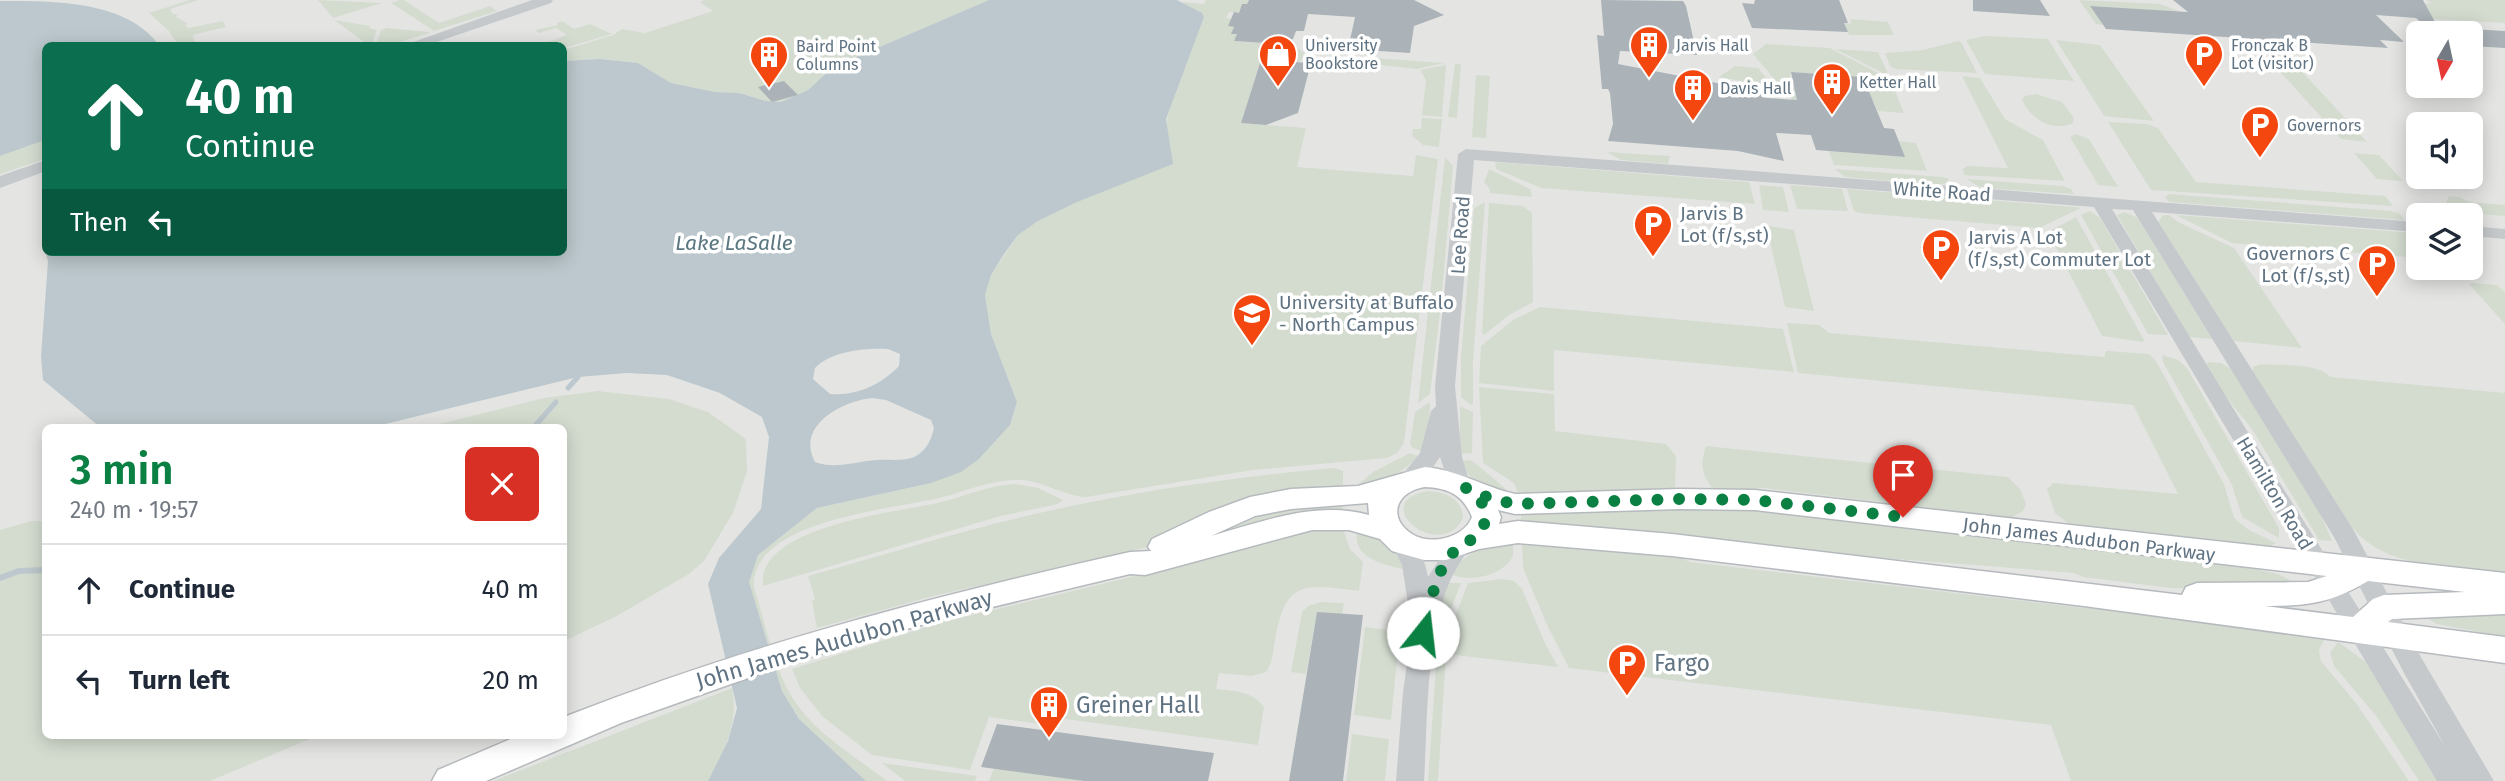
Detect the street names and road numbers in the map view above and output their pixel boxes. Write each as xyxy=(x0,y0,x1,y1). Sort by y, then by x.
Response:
street label: White Road xyxy=(1892,177,1992,206)
street label: Lee Road xyxy=(1446,195,1475,275)
street label: Hamilton Road xyxy=(2232,432,2317,554)
street label: John James Audubon Parkway xyxy=(1961,513,2217,566)
street label: John James Audubon Parkway xyxy=(692,583,996,695)

